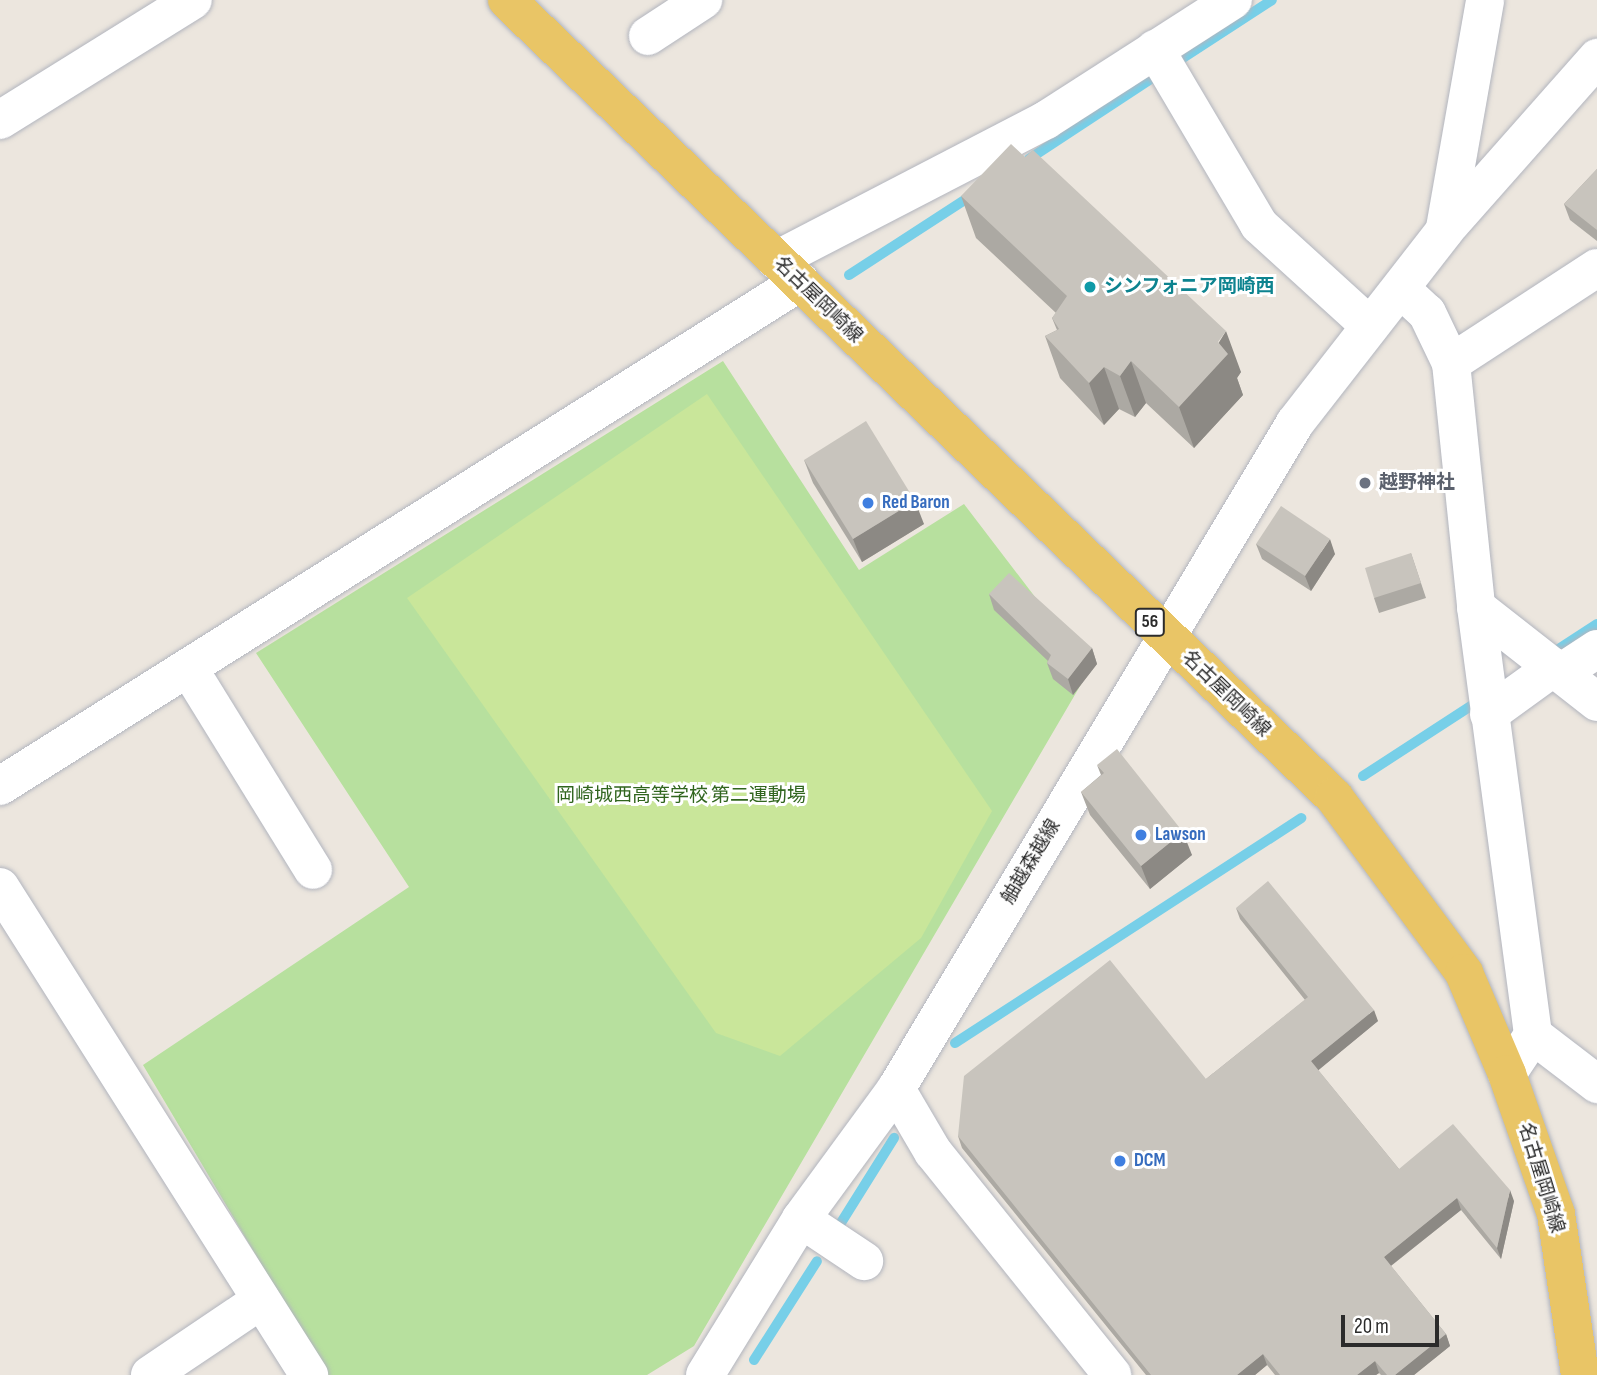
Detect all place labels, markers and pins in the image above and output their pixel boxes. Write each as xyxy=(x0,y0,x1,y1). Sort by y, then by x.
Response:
place label: シンフォニア岡崎西 xyxy=(1104,276,1275,298)
marker: シンフォニア岡崎西 xyxy=(1082,279,1098,295)
place label: 越野神社 xyxy=(1379,472,1455,494)
marker: 越野神社 xyxy=(1357,475,1373,491)
place label: Red Baron xyxy=(882,492,950,514)
marker: Red Baron xyxy=(860,495,876,511)
place label: Lawson xyxy=(1155,824,1206,846)
marker: Lawson xyxy=(1133,827,1149,843)
place label: DCM xyxy=(1134,1150,1166,1172)
marker: DCM xyxy=(1112,1153,1128,1169)

